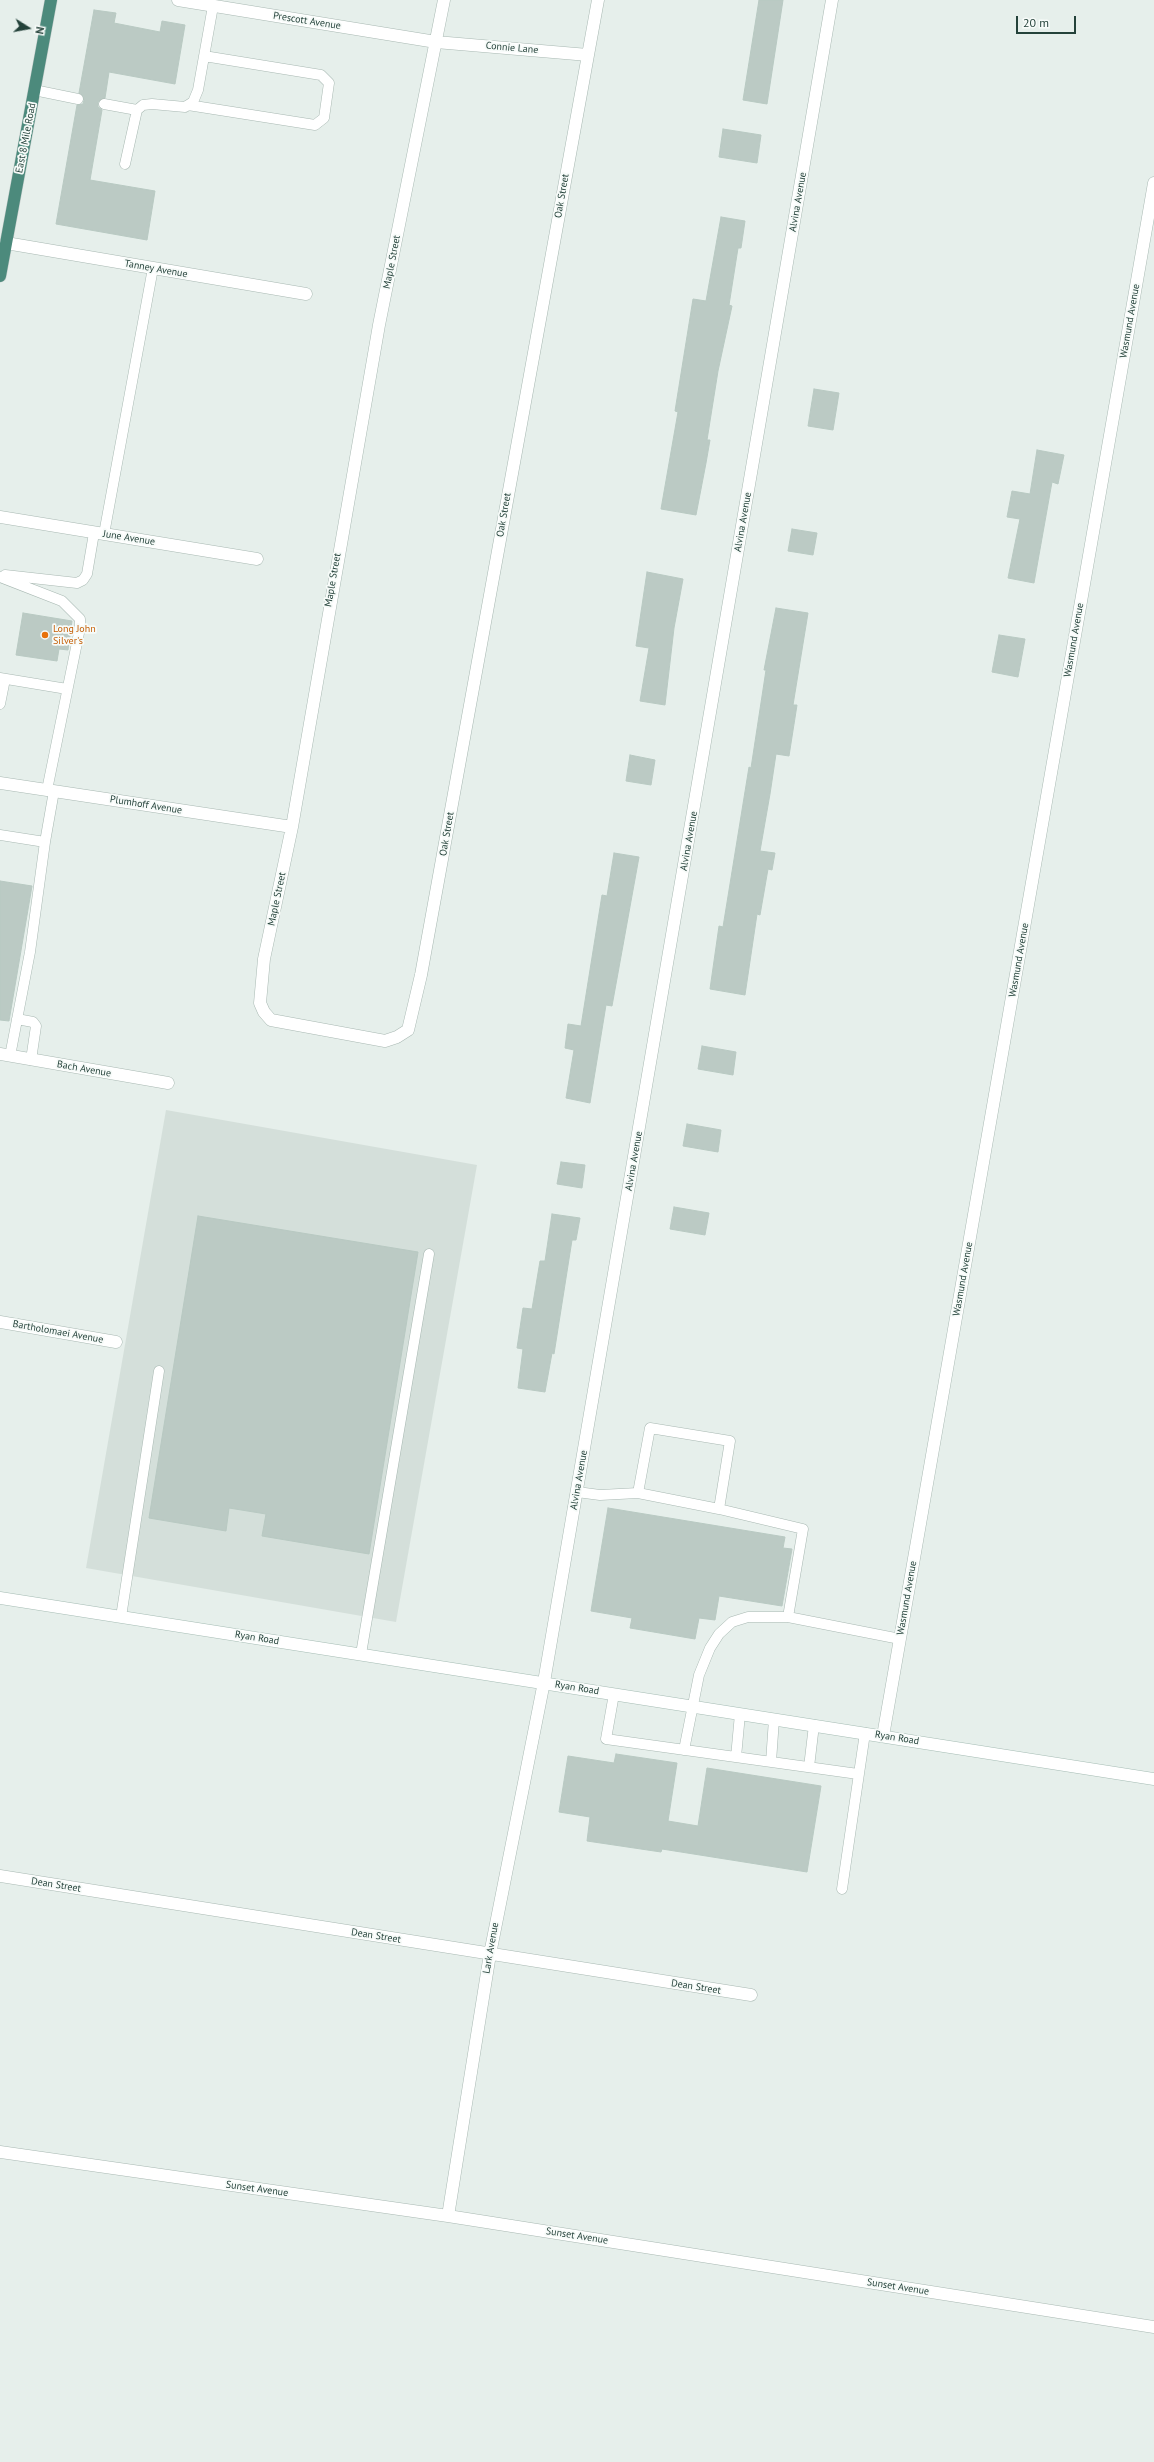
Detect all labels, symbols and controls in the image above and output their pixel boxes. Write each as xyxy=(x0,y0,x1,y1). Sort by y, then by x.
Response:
north arrow xyxy=(8,8,48,48)
scale bar xyxy=(1018,8,1078,34)
street label: Prescott Avenue xyxy=(272,10,342,32)
text: 20 m xyxy=(1023,15,1049,30)
text: N xyxy=(32,25,47,35)
street label: Connie Lane xyxy=(485,40,539,56)
street label: East 8 Mile Road xyxy=(13,102,39,174)
street label: Alvina Avenue xyxy=(787,171,809,233)
street label: Oak Street xyxy=(552,173,572,219)
street label: Maple Street xyxy=(381,234,403,290)
street label: Tanney Avenue xyxy=(124,258,188,280)
street label: Wasmund Avenue xyxy=(1118,283,1142,359)
street label: Alvina Avenue xyxy=(732,491,754,553)
street label: Oak Street xyxy=(494,492,514,538)
street label: June Avenue xyxy=(102,528,156,548)
street label: Maple Street xyxy=(322,552,344,608)
street label: Wasmund Avenue xyxy=(1062,602,1086,678)
place label: Long John Silver's xyxy=(53,623,96,646)
marker: Long John Silver's xyxy=(40,630,50,640)
street label: Plumhoff Avenue xyxy=(109,793,183,817)
street label: Alvina Avenue xyxy=(678,810,700,872)
street label: Oak Street xyxy=(437,811,457,857)
street label: Maple Street xyxy=(265,871,289,927)
street label: Wasmund Avenue xyxy=(1007,922,1031,998)
street label: Bach Avenue xyxy=(56,1058,112,1080)
street label: Alvina Avenue xyxy=(623,1130,645,1192)
street label: Wasmund Avenue xyxy=(951,1241,975,1317)
street label: Bartholomaei Avenue xyxy=(12,1318,104,1346)
street label: Alvina Avenue xyxy=(568,1449,590,1511)
street label: Wasmund Avenue xyxy=(895,1560,919,1636)
street label: Ryan Road xyxy=(234,1629,280,1647)
street label: Ryan Road xyxy=(554,1679,600,1697)
street label: Ryan Road xyxy=(874,1729,920,1747)
street label: Dean Street xyxy=(30,1875,82,1895)
street label: Lark Avenue xyxy=(481,1921,501,1975)
street label: Dean Street xyxy=(350,1926,402,1946)
street label: Dean Street xyxy=(670,1977,722,1997)
street label: Sunset Avenue xyxy=(225,2179,289,2199)
street label: Sunset Avenue xyxy=(545,2225,609,2247)
street label: Sunset Avenue xyxy=(866,2276,930,2298)

